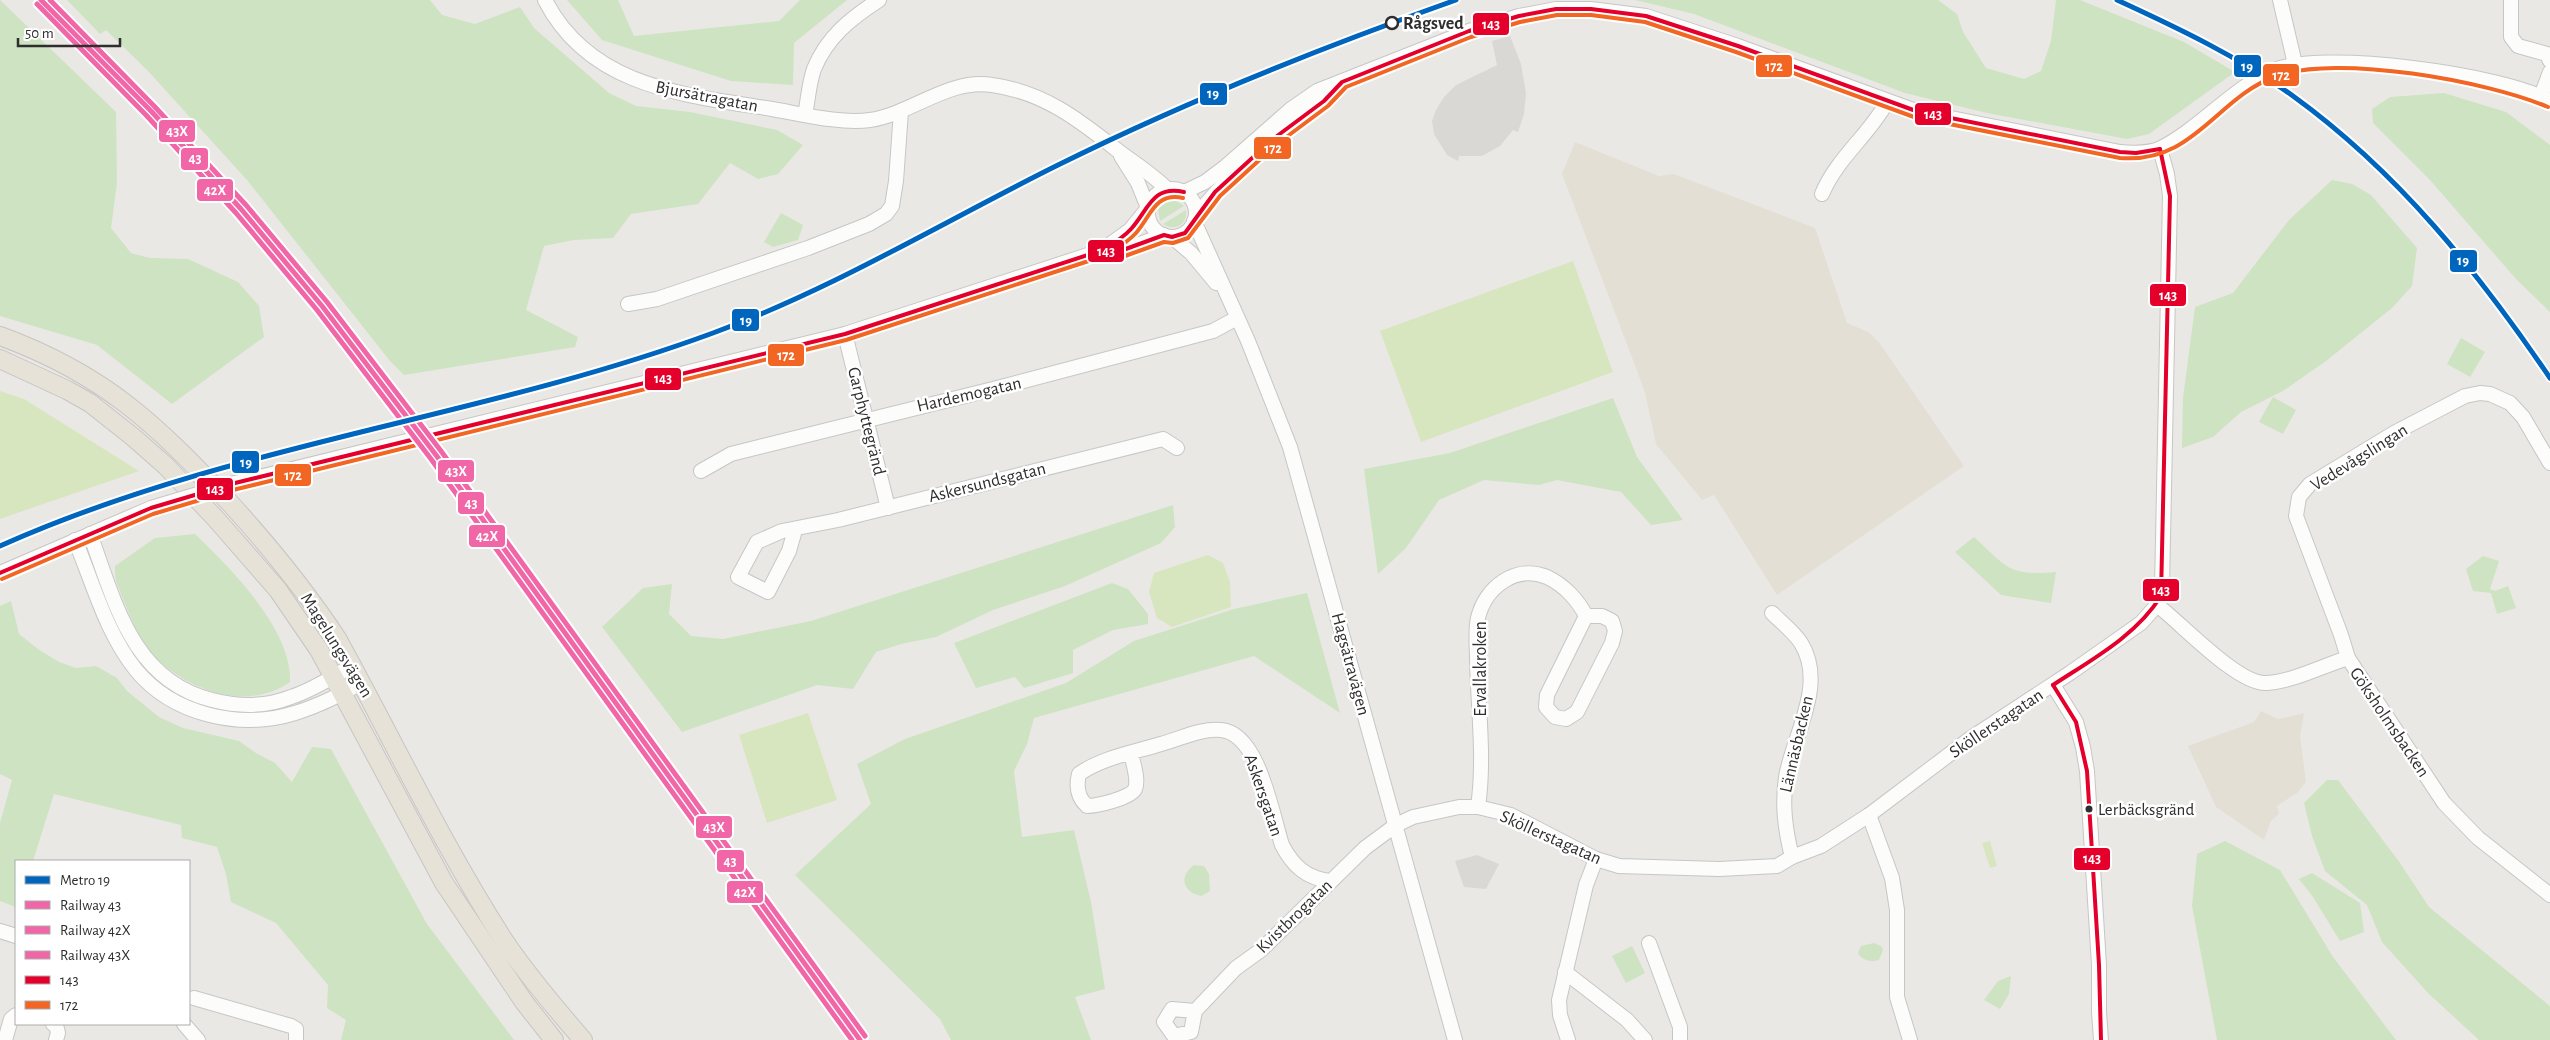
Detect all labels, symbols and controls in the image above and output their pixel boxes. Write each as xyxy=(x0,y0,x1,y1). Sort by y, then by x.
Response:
line badge: 143 xyxy=(1472,12,1510,36)
scale bar xyxy=(18,15,120,47)
place label: Rågsved xyxy=(1403,15,1464,33)
marker: Rågsved xyxy=(1385,16,1399,30)
text: 143 xyxy=(1482,18,1500,32)
text: 50 m xyxy=(25,26,54,41)
line badge: 172 xyxy=(1755,54,1793,78)
line badge: 19 xyxy=(2233,54,2262,78)
text: 172 xyxy=(1765,60,1783,74)
text: 19 xyxy=(2241,60,2253,74)
line badge: 172 xyxy=(2262,63,2300,87)
text: 172 xyxy=(2272,69,2290,83)
street label: Bjursätragatan xyxy=(654,78,760,116)
line badge: 19 xyxy=(1199,82,1228,106)
text: 19 xyxy=(1207,87,1219,101)
line badge: 143 xyxy=(1914,102,1952,126)
text: 143 xyxy=(1924,108,1942,122)
line badge: 43X xyxy=(158,119,196,143)
text: 43X xyxy=(166,125,188,139)
line badge: 172 xyxy=(1253,136,1292,160)
text: 172 xyxy=(1264,142,1282,156)
line badge: 43 xyxy=(180,147,209,171)
text: 43 xyxy=(188,152,202,166)
line badge: 42X xyxy=(196,178,234,202)
text: 42X xyxy=(204,184,226,198)
line badge: 143 xyxy=(1087,239,1125,263)
text: 143 xyxy=(1097,245,1115,259)
line badge: 19 xyxy=(2449,249,2478,273)
text: 19 xyxy=(2457,254,2469,268)
line badge: 143 xyxy=(2149,283,2187,307)
text: 143 xyxy=(2159,289,2177,303)
line badge: 19 xyxy=(731,308,760,332)
text: 19 xyxy=(740,314,752,328)
line badge: 172 xyxy=(767,343,805,367)
text: 172 xyxy=(777,349,795,363)
street label: Garphyttegränd xyxy=(844,365,888,477)
line badge: 143 xyxy=(644,367,682,391)
text: 143 xyxy=(654,372,672,386)
street label: Hardemogatan xyxy=(915,374,1023,416)
street label: Vedevågslingan xyxy=(2308,421,2411,495)
line badge: 19 xyxy=(231,450,260,474)
text: 19 xyxy=(240,456,252,470)
line badge: 43X xyxy=(437,459,475,483)
street label: Askersundsgatan xyxy=(927,460,1048,506)
line badge: 172 xyxy=(274,463,312,487)
text: 43X xyxy=(445,465,467,479)
text: 172 xyxy=(284,469,302,483)
line badge: 143 xyxy=(196,477,234,501)
text: 143 xyxy=(206,483,224,497)
line badge: 43 xyxy=(457,491,485,515)
text: 43 xyxy=(464,497,478,511)
line badge: 42X xyxy=(468,524,506,548)
text: 42X xyxy=(476,530,498,544)
line badge: 143 xyxy=(2142,578,2180,602)
text: 143 xyxy=(2152,584,2170,598)
street label: Magelungsvägen xyxy=(297,590,375,701)
street label: Hagsätravägen xyxy=(1328,611,1372,718)
street label: Ervallakroken xyxy=(1472,621,1490,717)
street label: Göksholmsbacken xyxy=(2346,665,2432,781)
street label: Sköllerstagatan xyxy=(1946,686,2047,762)
street label: Lännäsbacken xyxy=(1777,694,1817,794)
street label: Askersgatan xyxy=(1241,752,1286,839)
place label: Lerbäcksgränd xyxy=(2098,801,2194,818)
marker: Lerbäcksgränd xyxy=(2084,804,2094,814)
street label: Sköllerstagatan xyxy=(1497,808,1604,868)
line badge: 43X xyxy=(695,815,733,839)
text: 43X xyxy=(703,821,725,835)
line badge: 143 xyxy=(2073,847,2111,871)
line badge: 43 xyxy=(716,849,745,873)
text: 143 xyxy=(2083,852,2101,866)
text: 43 xyxy=(723,855,737,869)
legend xyxy=(15,860,190,1025)
text: Metro 19 xyxy=(60,873,110,888)
street label: Kvistbrogatan xyxy=(1253,876,1336,957)
line badge: 42X xyxy=(726,880,764,904)
text: 42X xyxy=(734,886,756,900)
text: Railway 43 xyxy=(60,898,121,913)
text: Railway 42X xyxy=(60,923,131,938)
text: Railway 43X xyxy=(60,948,130,963)
text: 143 xyxy=(60,973,79,988)
text: 172 xyxy=(60,998,78,1013)

